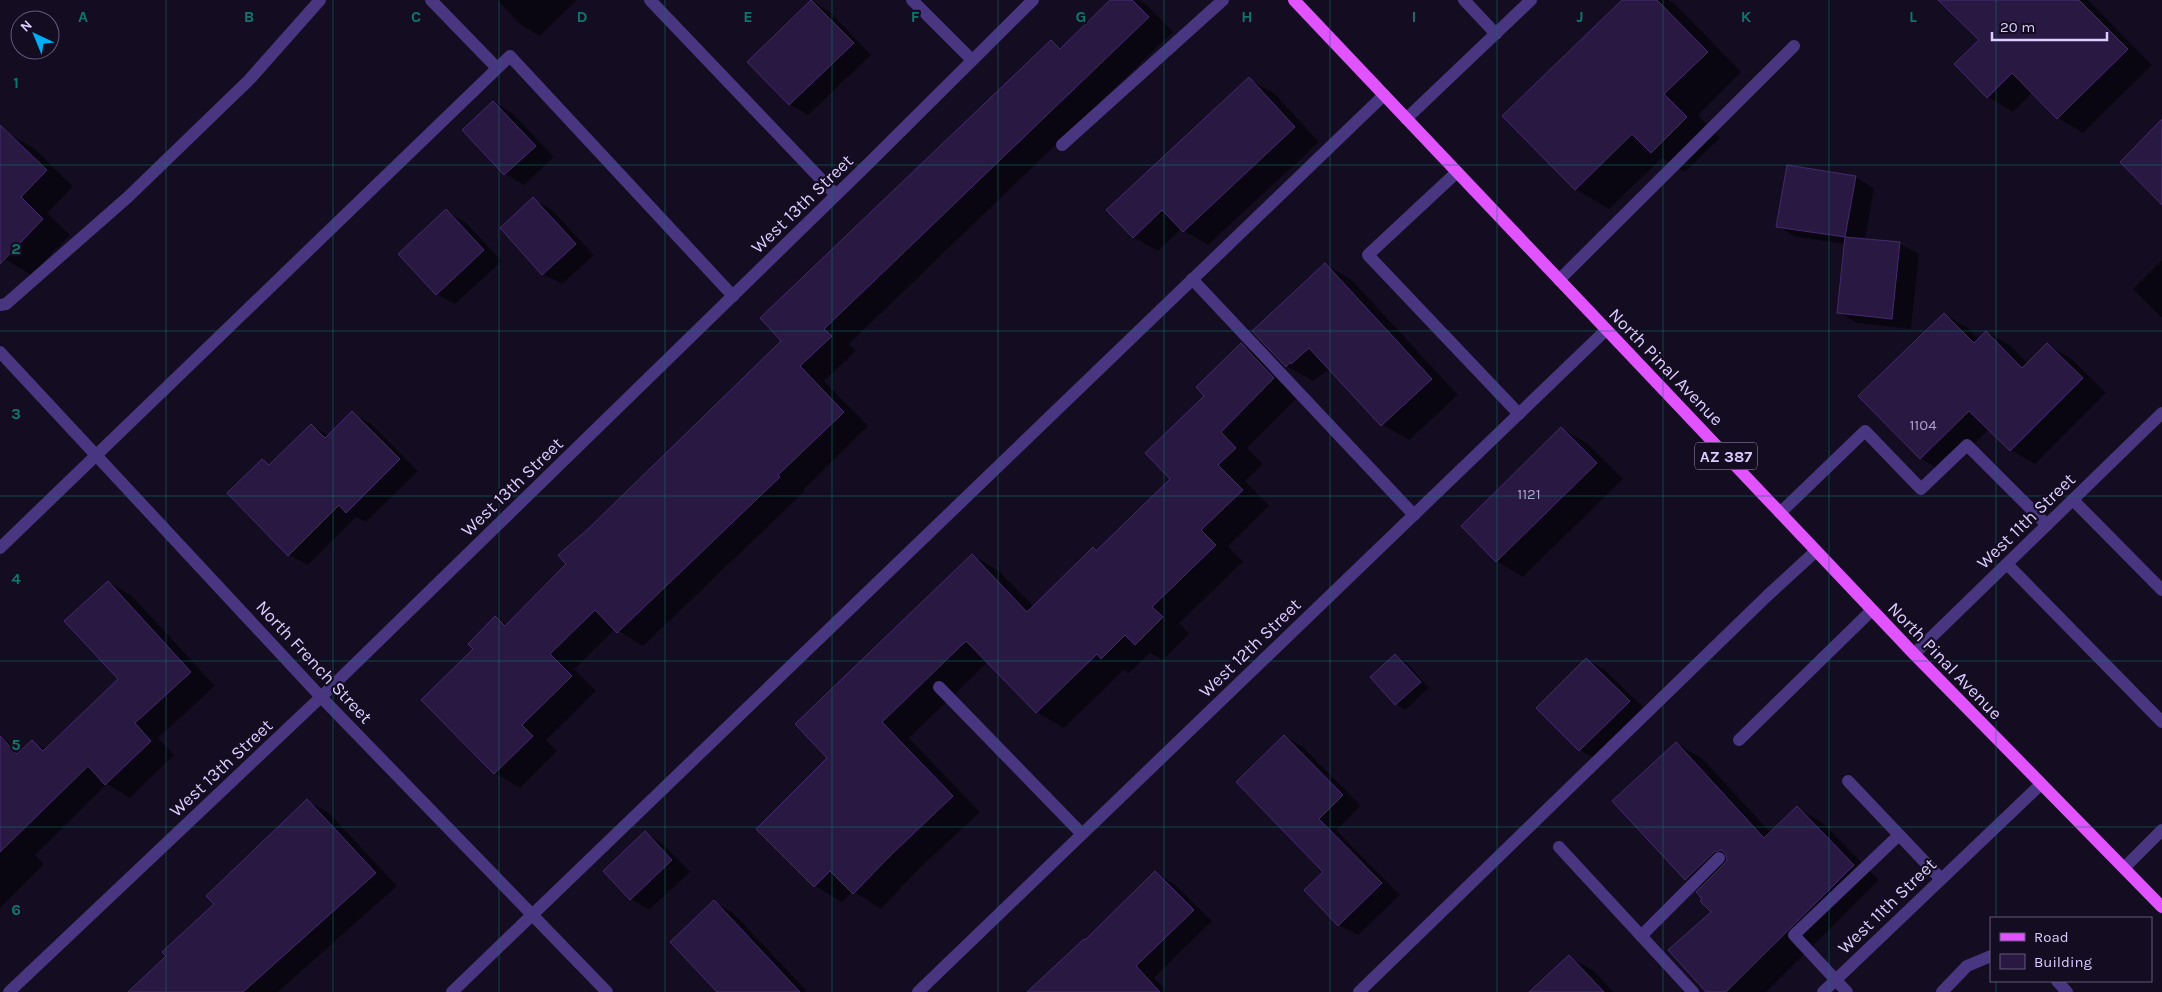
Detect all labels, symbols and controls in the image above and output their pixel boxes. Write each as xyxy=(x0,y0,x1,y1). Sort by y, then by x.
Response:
text: A xyxy=(78,7,88,26)
text: B xyxy=(244,7,254,26)
text: C xyxy=(411,7,421,26)
text: D xyxy=(577,7,588,26)
text: E xyxy=(743,7,753,26)
text: F xyxy=(911,7,920,26)
text: G xyxy=(1076,7,1086,26)
text: H xyxy=(1241,7,1253,26)
text: I xyxy=(1412,7,1416,26)
text: J xyxy=(1576,7,1584,26)
text: K xyxy=(1741,7,1752,26)
text: L xyxy=(1909,7,1917,26)
north arrow xyxy=(10,10,60,60)
scale bar xyxy=(1992,10,2107,42)
text: N xyxy=(17,16,36,36)
text: 20 m xyxy=(2000,18,2035,36)
text: 1 xyxy=(13,73,19,92)
street label: West 13th Street xyxy=(746,150,858,258)
text: 2 xyxy=(11,239,21,258)
street label: North Pinal Avenue xyxy=(1604,304,1728,430)
text: 3 xyxy=(11,404,21,423)
house number: 1104 xyxy=(1909,416,1937,434)
street label: West 13th Street xyxy=(456,433,568,541)
road number: AZ 387 xyxy=(1695,442,1757,470)
street label: West 11th Street xyxy=(1972,468,2080,574)
house number: 1121 xyxy=(1517,485,1541,503)
text: 4 xyxy=(11,569,21,588)
street label: West 12th Street xyxy=(1195,594,1306,702)
street label: North French Street xyxy=(251,596,377,728)
street label: North Pinal Avenue xyxy=(1883,598,2007,724)
street label: West 13th Street xyxy=(165,714,277,821)
text: 5 xyxy=(11,735,21,754)
street label: West 11th Street xyxy=(1833,853,1941,959)
text: 6 xyxy=(11,900,21,919)
legend xyxy=(1990,917,2152,982)
text: Road xyxy=(2034,928,2069,946)
text: Building xyxy=(2034,953,2092,971)

